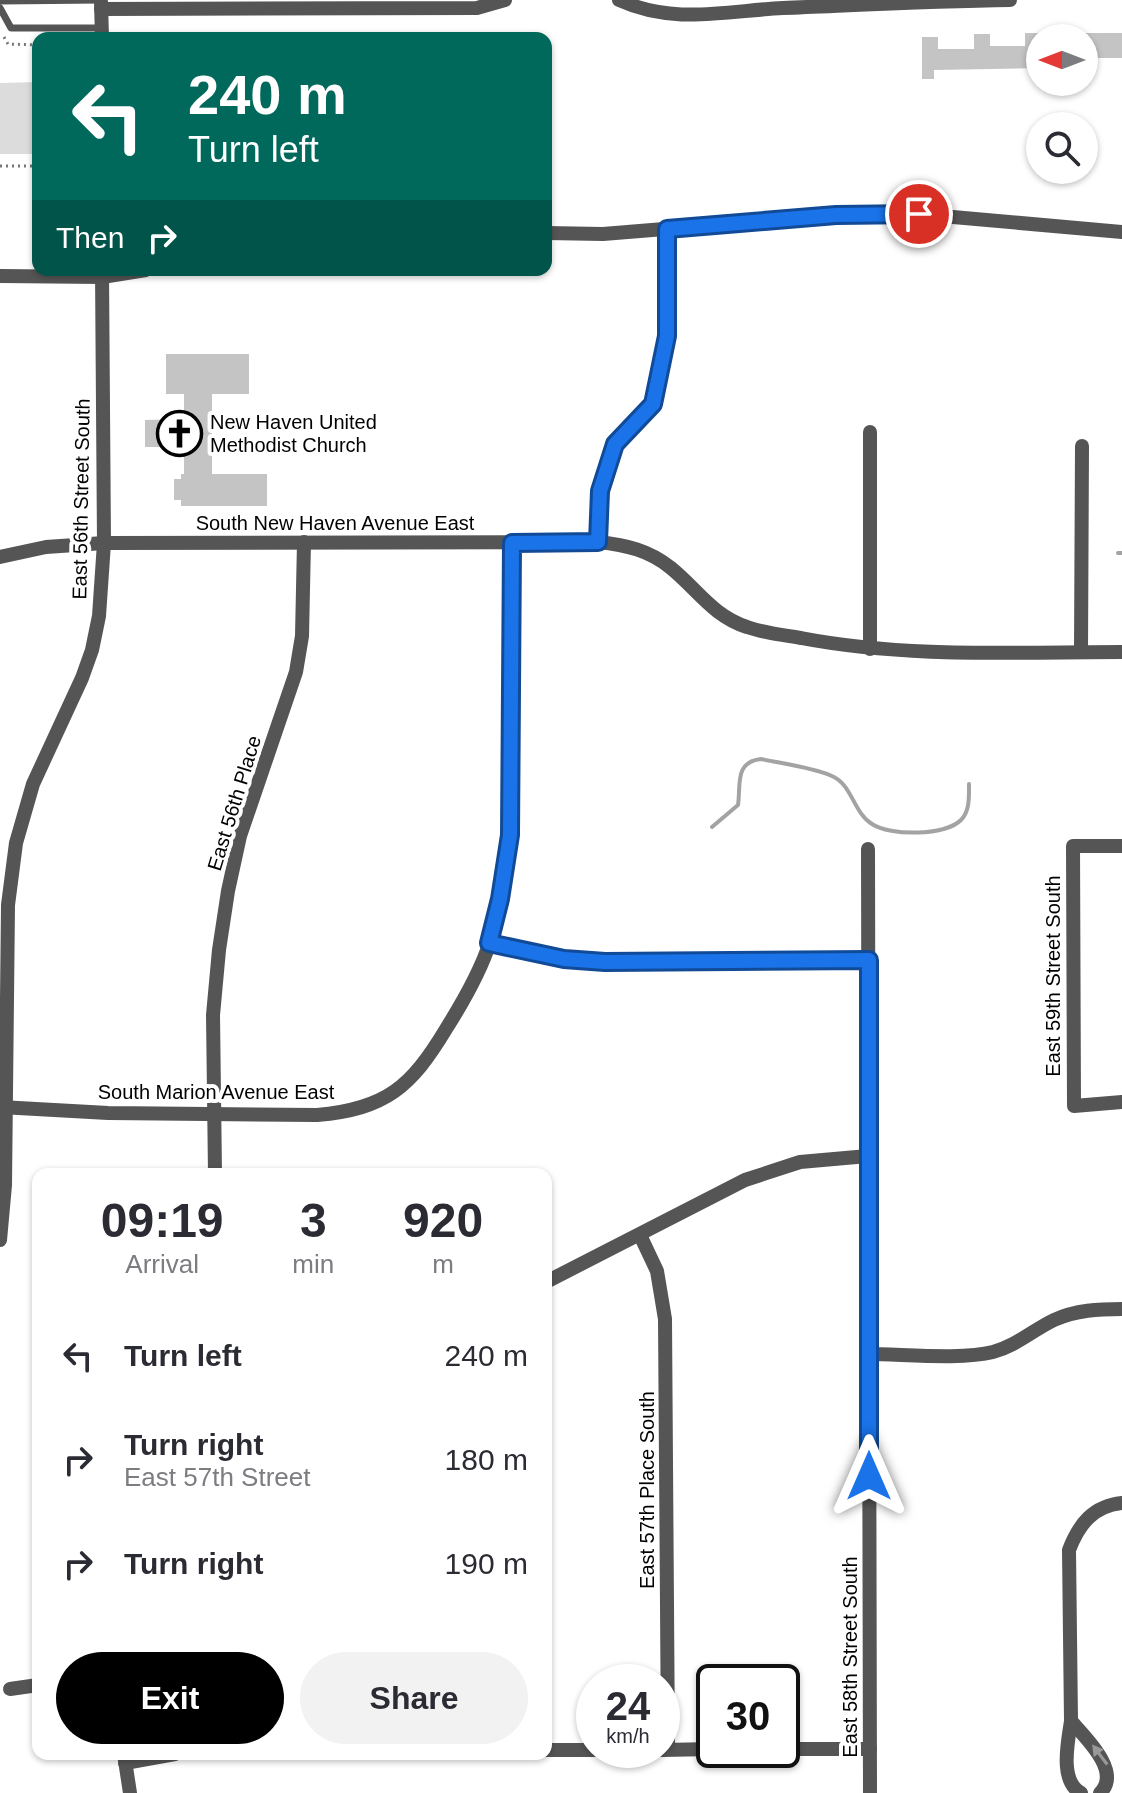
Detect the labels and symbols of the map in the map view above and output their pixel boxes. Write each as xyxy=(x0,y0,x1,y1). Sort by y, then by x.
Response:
north arrow xyxy=(1026,24,1098,96)
pin xyxy=(885,180,953,248)
street label: East 56th Street South xyxy=(68,398,94,600)
church icon: New Haven United Methodist Church xyxy=(155,409,203,457)
place label: New Haven United Methodist Church xyxy=(210,411,377,456)
street label: South New Haven Avenue East xyxy=(196,512,475,534)
street label: East 56th Place xyxy=(203,733,265,873)
street label: East 59th Street South xyxy=(1042,875,1064,1077)
street label: South Marion Avenue East xyxy=(98,1081,335,1103)
street label: East 57th Place South xyxy=(636,1391,658,1589)
position arrow xyxy=(827,1434,911,1518)
street label: East 58th Street South xyxy=(839,1556,861,1758)
speed limit sign: 30 xyxy=(696,1664,800,1768)
one-way arrow xyxy=(1092,1745,1108,1766)

